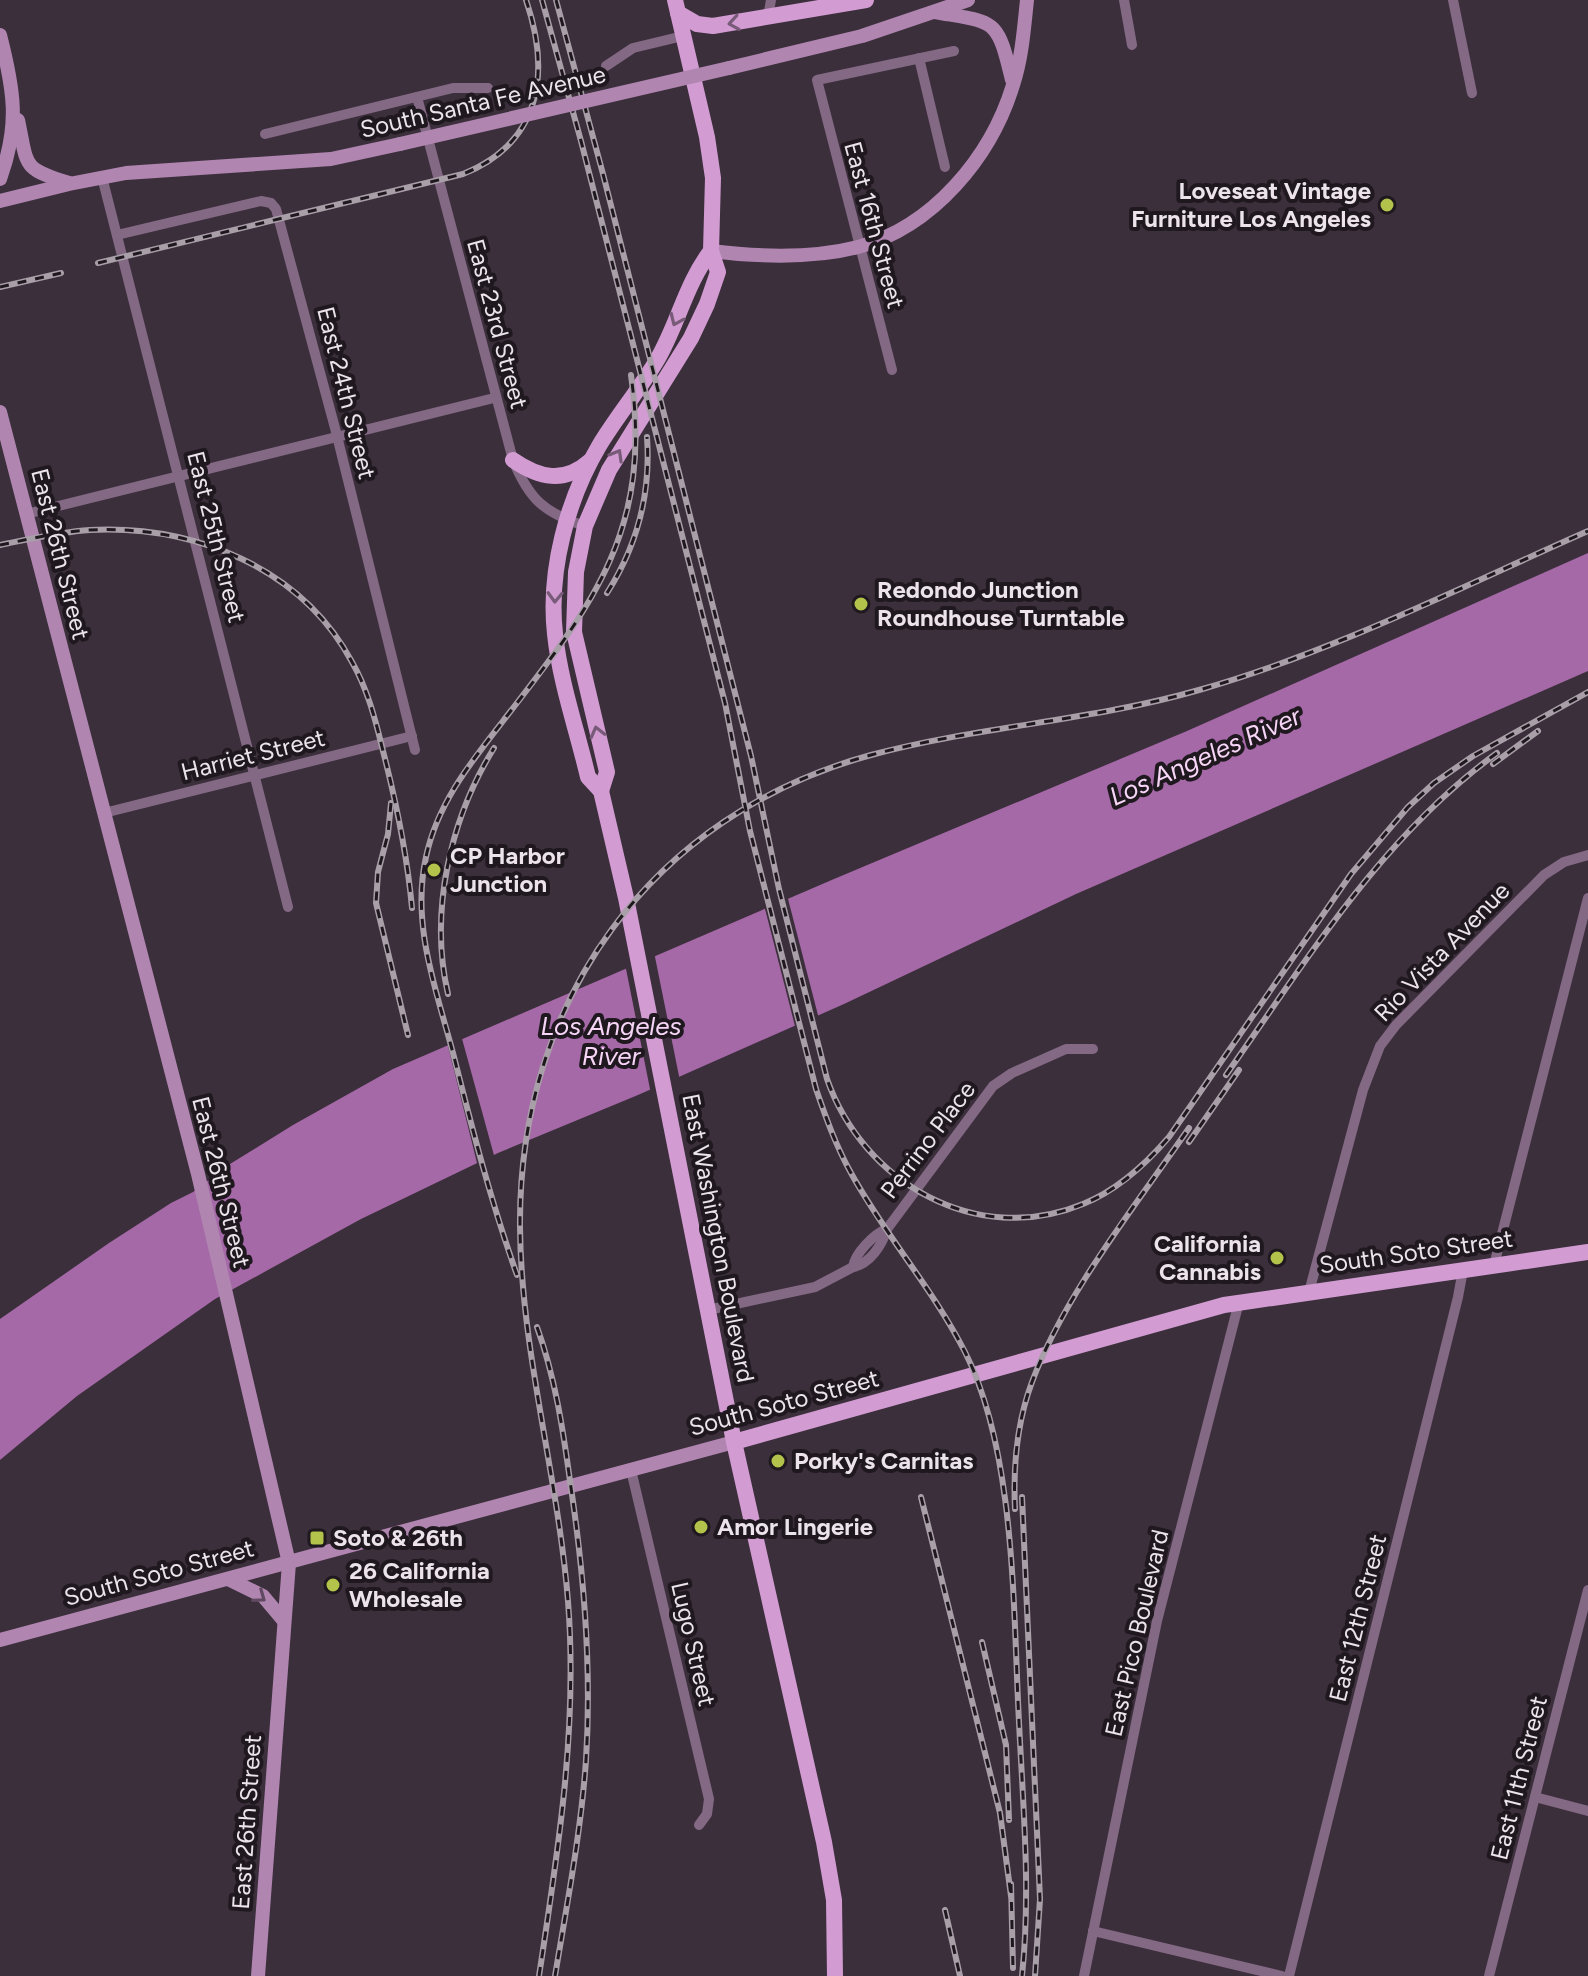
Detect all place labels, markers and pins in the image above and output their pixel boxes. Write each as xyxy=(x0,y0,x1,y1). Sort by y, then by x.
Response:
place label: Loveseat Vintage Furniture Los Angeles xyxy=(1131,176,1371,233)
marker: Loveseat Vintage Furniture Los Angeles xyxy=(1378,196,1396,214)
place label: Redondo Junction Roundhouse Turntable xyxy=(877,575,1125,632)
marker: Redondo Junction Roundhouse Turntable xyxy=(852,595,870,613)
place label: CP Harbor Junction xyxy=(450,841,565,898)
marker: CP Harbor Junction xyxy=(425,861,443,879)
place label: California Cannabis xyxy=(1154,1229,1261,1286)
marker: California Cannabis xyxy=(1268,1249,1286,1267)
place label: Porky's Carnitas xyxy=(794,1446,973,1475)
marker: Porky's Carnitas xyxy=(769,1452,787,1470)
place label: Amor Lingerie xyxy=(717,1512,873,1541)
marker: Amor Lingerie xyxy=(692,1518,710,1536)
place label: Soto & 26th xyxy=(333,1523,463,1552)
marker: Soto & 26th xyxy=(308,1529,326,1547)
place label: 26 California Wholesale xyxy=(349,1556,490,1613)
marker: 26 California Wholesale xyxy=(324,1576,342,1594)

